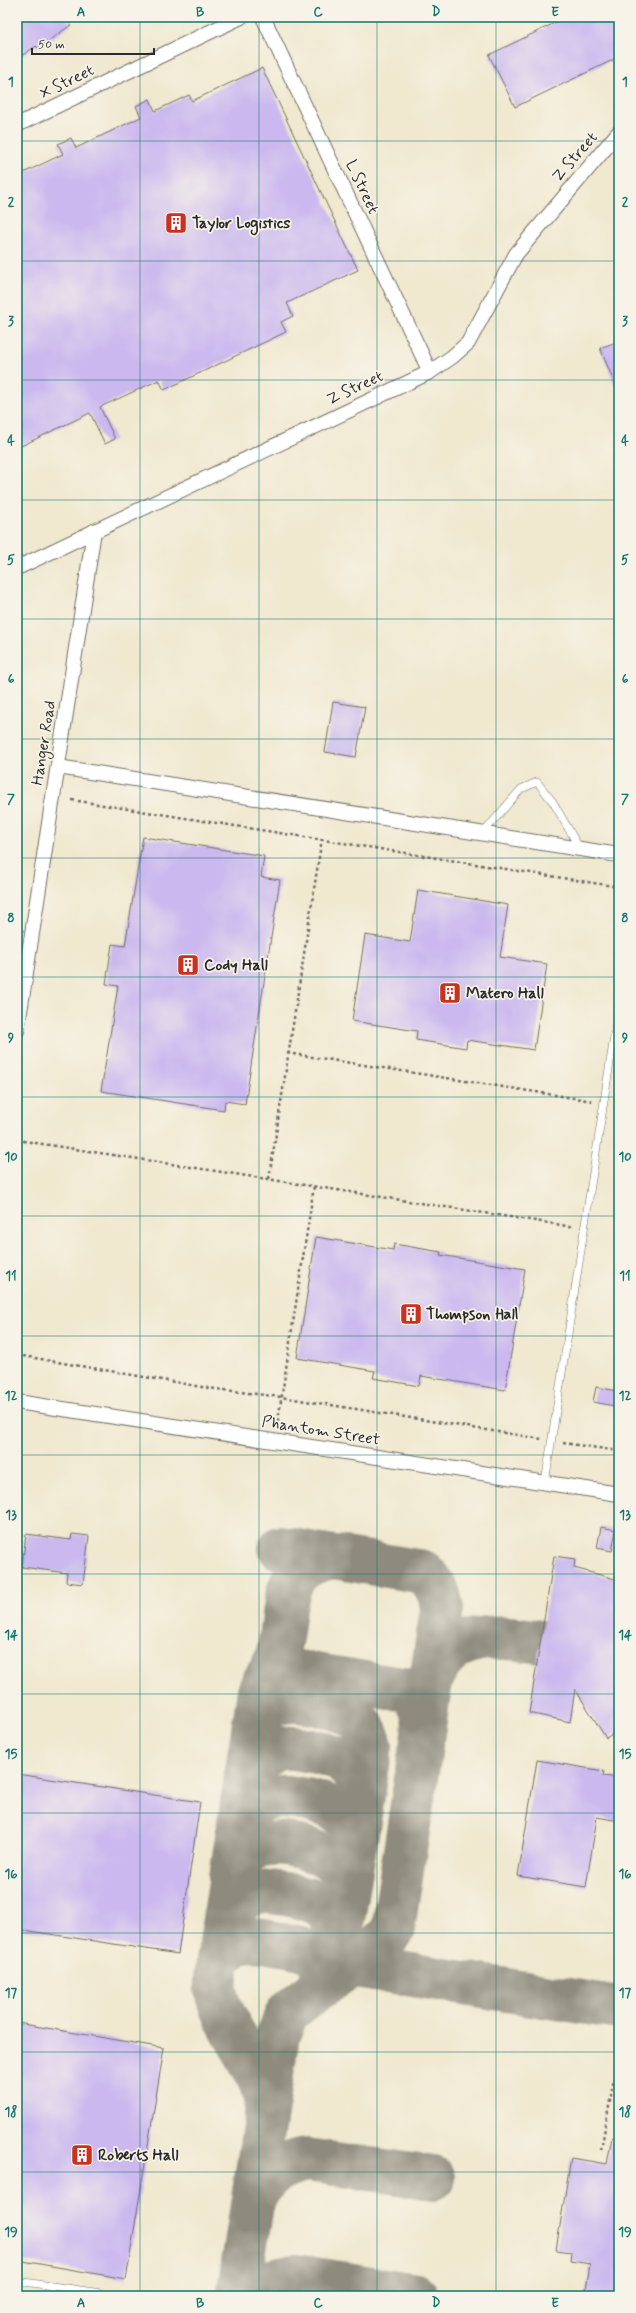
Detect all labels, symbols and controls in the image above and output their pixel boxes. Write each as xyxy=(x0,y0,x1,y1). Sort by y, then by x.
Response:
text: A xyxy=(77,4,85,21)
text: B xyxy=(196,4,205,21)
text: C xyxy=(313,4,323,21)
text: D xyxy=(432,4,441,21)
text: E xyxy=(551,4,559,21)
scale bar xyxy=(32,30,154,56)
text: 50 m xyxy=(38,37,65,53)
street label: X Street xyxy=(37,60,97,104)
text: 1 xyxy=(8,74,14,91)
text: 1 xyxy=(622,74,628,91)
street label: Z Street xyxy=(548,128,602,186)
street label: L Street xyxy=(340,157,384,217)
text: 2 xyxy=(8,194,15,211)
text: 2 xyxy=(622,194,629,211)
building icon: Taylor Logistics xyxy=(163,210,189,236)
place label: Taylor Logistics xyxy=(192,213,290,236)
text: 3 xyxy=(8,313,14,330)
text: 3 xyxy=(622,313,628,330)
street label: Z Street xyxy=(324,366,386,410)
text: 4 xyxy=(7,433,15,450)
text: 4 xyxy=(621,433,629,450)
text: 5 xyxy=(7,552,15,569)
text: 5 xyxy=(621,552,629,569)
text: 6 xyxy=(8,671,15,688)
text: 6 xyxy=(622,671,629,688)
street label: Hanger Road xyxy=(27,699,62,787)
text: 7 xyxy=(7,791,15,808)
text: 7 xyxy=(621,791,629,808)
text: 8 xyxy=(7,910,15,927)
text: 8 xyxy=(621,910,629,927)
building icon: Cody Hall xyxy=(175,952,201,978)
place label: Cody Hall xyxy=(204,955,268,976)
building icon: Matero Hall xyxy=(437,980,463,1006)
place label: Matero Hall xyxy=(466,983,544,1004)
text: 9 xyxy=(8,1030,15,1047)
text: 9 xyxy=(622,1030,629,1047)
text: 10 xyxy=(4,1149,18,1166)
text: 10 xyxy=(618,1149,632,1166)
text: 11 xyxy=(5,1268,17,1285)
text: 11 xyxy=(619,1268,631,1285)
building icon: Thompson Hall xyxy=(398,1301,424,1327)
place label: Thompson Hall xyxy=(426,1304,519,1325)
text: 12 xyxy=(5,1388,17,1405)
text: 12 xyxy=(619,1388,631,1405)
street label: Phantom Street xyxy=(260,1411,382,1451)
text: 13 xyxy=(5,1507,17,1524)
text: 13 xyxy=(619,1507,631,1524)
text: 14 xyxy=(4,1627,18,1644)
text: 14 xyxy=(618,1627,632,1644)
text: 15 xyxy=(5,1746,17,1763)
text: 15 xyxy=(619,1746,631,1763)
text: 16 xyxy=(4,1866,18,1883)
text: 16 xyxy=(618,1866,632,1883)
text: 17 xyxy=(5,1985,18,2002)
text: 17 xyxy=(619,1985,632,2002)
text: 18 xyxy=(5,2104,17,2121)
text: 18 xyxy=(619,2104,631,2121)
building icon: Roberts Hall xyxy=(69,2142,95,2168)
place label: Roberts Hall xyxy=(98,2145,178,2166)
text: 19 xyxy=(4,2224,18,2241)
text: 19 xyxy=(618,2224,632,2241)
text: A xyxy=(77,2295,85,2312)
text: B xyxy=(196,2295,205,2312)
text: C xyxy=(313,2295,323,2312)
text: D xyxy=(432,2295,441,2312)
text: E xyxy=(551,2295,559,2312)

